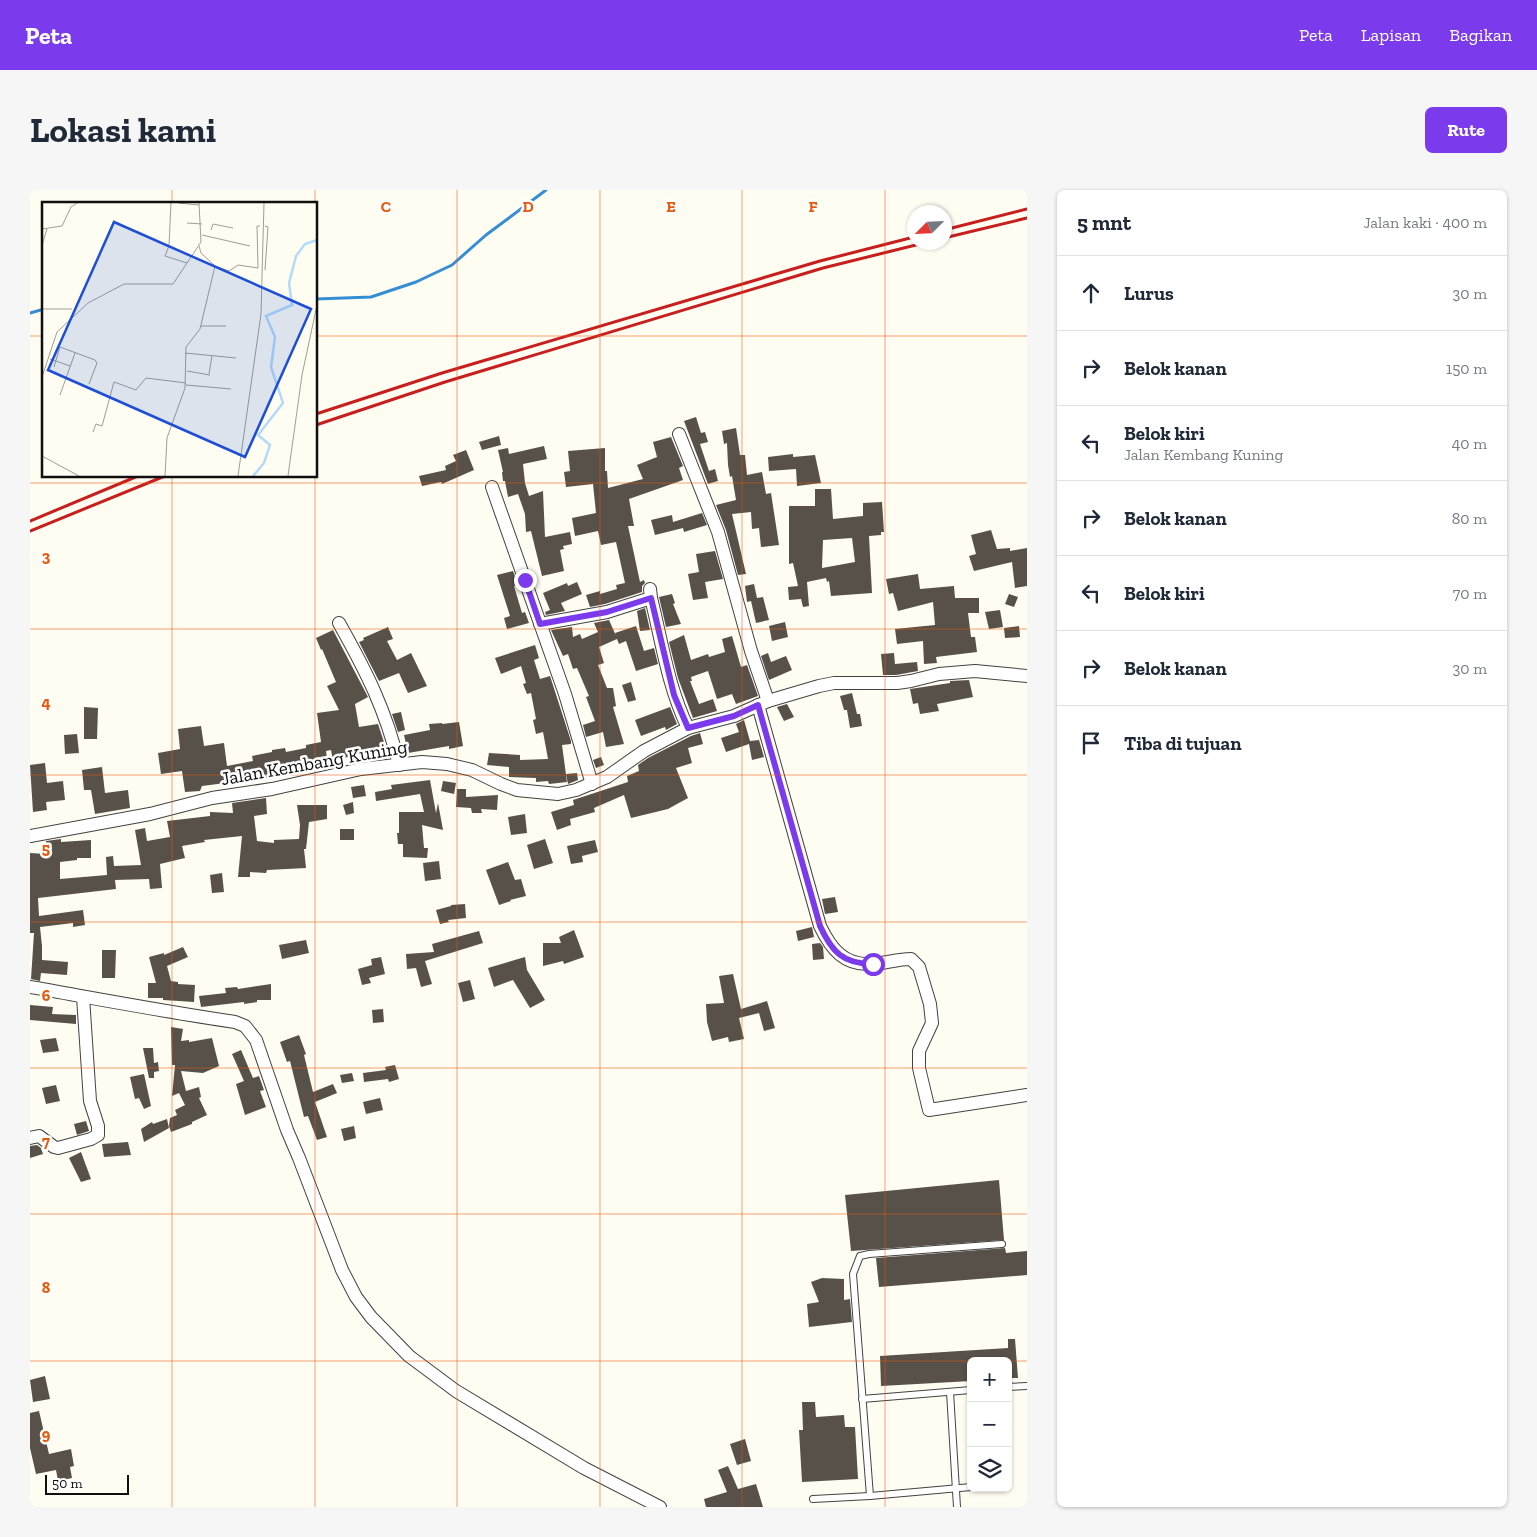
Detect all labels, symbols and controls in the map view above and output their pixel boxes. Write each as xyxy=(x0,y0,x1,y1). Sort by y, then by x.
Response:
text: Peta xyxy=(25,21,72,50)
text: Peta xyxy=(1299,24,1333,46)
text: Lapisan xyxy=(1361,24,1421,46)
text: Bagikan xyxy=(1449,24,1512,46)
button: Rute xyxy=(1425,107,1507,153)
text: Lokasi kami xyxy=(30,109,216,151)
text: C xyxy=(381,197,391,216)
text: D xyxy=(522,197,534,216)
text: E xyxy=(666,197,676,216)
text: F xyxy=(808,197,818,216)
inset map xyxy=(42,202,318,478)
north arrow xyxy=(907,205,952,250)
text: 5 mnt xyxy=(1077,210,1131,235)
text: Jalan kaki · 400 m xyxy=(1364,213,1487,232)
icon: ahead xyxy=(1077,279,1105,307)
text: Lurus xyxy=(1124,282,1174,305)
text: 30 m xyxy=(1453,284,1487,303)
icon: right xyxy=(1077,354,1105,382)
text: Belok kanan xyxy=(1124,357,1227,380)
text: 150 m xyxy=(1446,359,1487,378)
text: Belok kiri xyxy=(1124,422,1205,445)
icon: left xyxy=(1077,429,1105,457)
text: 40 m xyxy=(1452,434,1487,453)
text: Jalan Kembang Kuning xyxy=(1124,445,1283,464)
icon: right xyxy=(1077,504,1105,532)
text: Belok kanan xyxy=(1124,507,1227,530)
text: 80 m xyxy=(1452,509,1487,528)
text: 3 xyxy=(42,547,51,566)
route end xyxy=(514,569,537,592)
icon: left xyxy=(1077,579,1105,607)
text: Belok kiri xyxy=(1124,582,1205,605)
text: 70 m xyxy=(1453,584,1487,603)
icon: right xyxy=(1077,654,1105,682)
text: Belok kanan xyxy=(1124,657,1227,680)
text: 30 m xyxy=(1453,659,1487,678)
text: 4 xyxy=(41,693,51,712)
icon: arrive xyxy=(1077,729,1105,757)
text: Tiba di tujuan xyxy=(1124,732,1241,755)
street label: Jalan Kembang Kuning xyxy=(219,735,410,790)
text: 5 xyxy=(42,839,50,858)
route start xyxy=(862,953,885,976)
text: 6 xyxy=(42,986,51,1005)
text: 7 xyxy=(42,1132,50,1151)
text: 8 xyxy=(42,1278,51,1297)
map controls xyxy=(967,1357,1012,1492)
button: + xyxy=(967,1357,1012,1402)
button: − xyxy=(967,1402,1012,1447)
text: 9 xyxy=(42,1425,51,1444)
button: layers xyxy=(967,1447,1012,1492)
scale bar xyxy=(45,1472,129,1495)
text: 50 m xyxy=(52,1475,83,1492)

